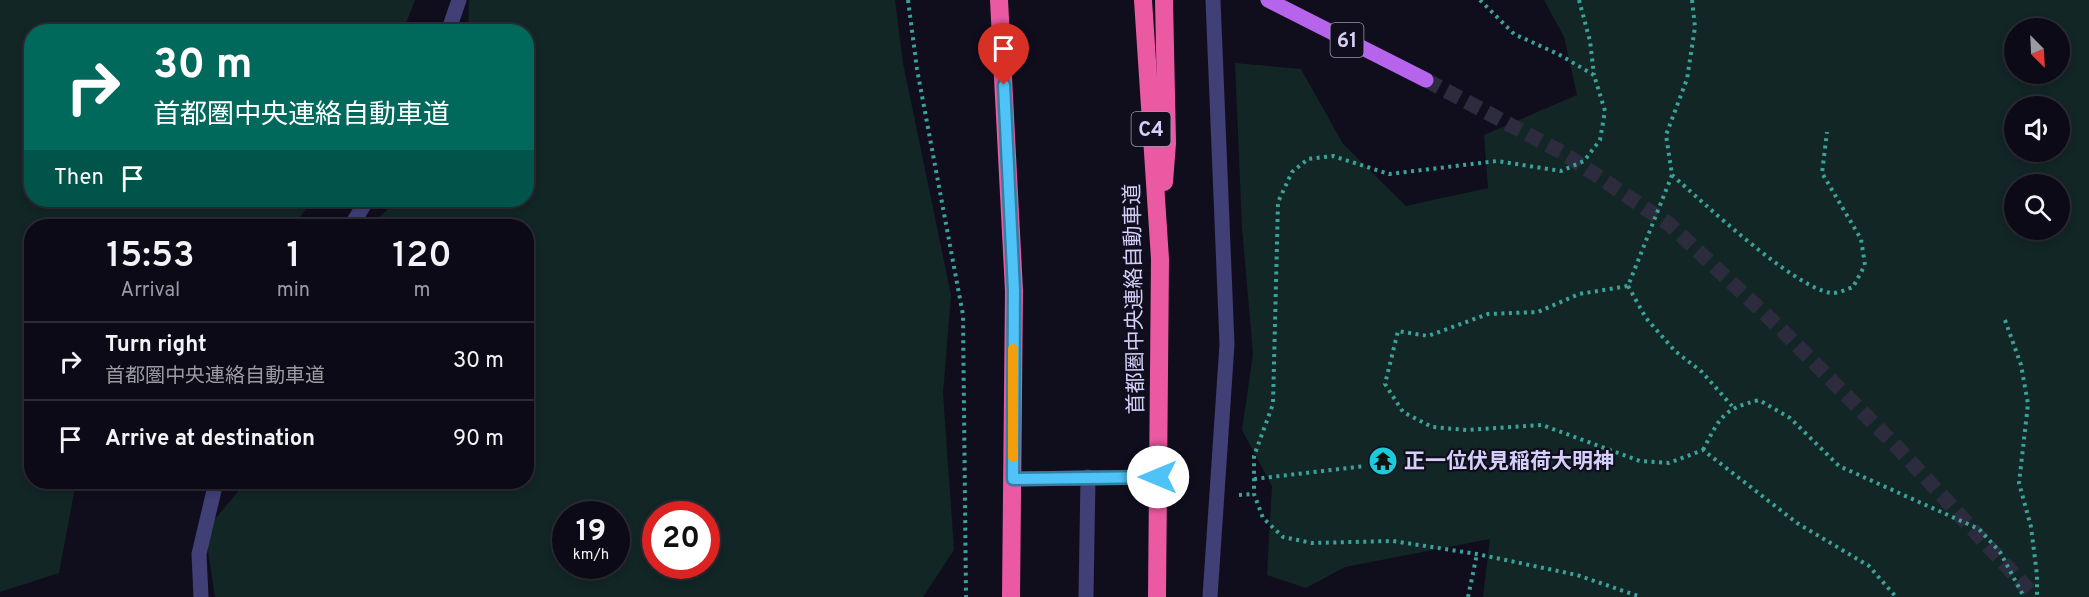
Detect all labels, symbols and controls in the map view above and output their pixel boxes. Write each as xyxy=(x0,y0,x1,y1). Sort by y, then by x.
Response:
north arrow xyxy=(2004,18,2070,84)
map controls xyxy=(2004,18,2070,240)
pin xyxy=(978,23,1029,85)
road number: 61 xyxy=(1330,23,1364,57)
icon: arrive xyxy=(987,32,1020,65)
text: 30 m xyxy=(153,40,252,93)
icon: right xyxy=(54,48,132,126)
button: sound xyxy=(2004,96,2070,162)
text: 首都圏中央連絡自動車道 xyxy=(153,99,450,133)
road number: C4 xyxy=(1132,112,1170,146)
icon: arrive xyxy=(116,162,149,195)
text: Then xyxy=(54,165,104,192)
button: search xyxy=(2004,174,2070,240)
street label: 首都圏中央連絡自動車道 xyxy=(1120,183,1151,415)
text: 15:53 xyxy=(106,234,195,280)
text: 1 xyxy=(286,234,300,280)
text: 120 xyxy=(392,234,452,280)
text: Arrival xyxy=(121,278,180,304)
text: min xyxy=(277,278,310,304)
text: m xyxy=(414,278,431,304)
text: Turn right xyxy=(105,332,207,359)
icon: right xyxy=(54,345,87,378)
text: 30 m xyxy=(453,348,504,375)
text: 首都圏中央連絡自動車道 xyxy=(105,364,325,390)
icon: arrive xyxy=(54,423,87,456)
text: Arrive at destination xyxy=(105,426,315,453)
text: 90 m xyxy=(453,426,504,453)
position arrow xyxy=(1126,445,1190,509)
temple icon: 正一位伏見稲荷大明神 xyxy=(1367,445,1399,477)
place label: 正一位伏見稲荷大明神 xyxy=(1404,449,1614,476)
speed limit sign: 20 xyxy=(642,501,720,579)
text: 19 xyxy=(576,514,606,551)
text: km/h xyxy=(573,546,609,565)

